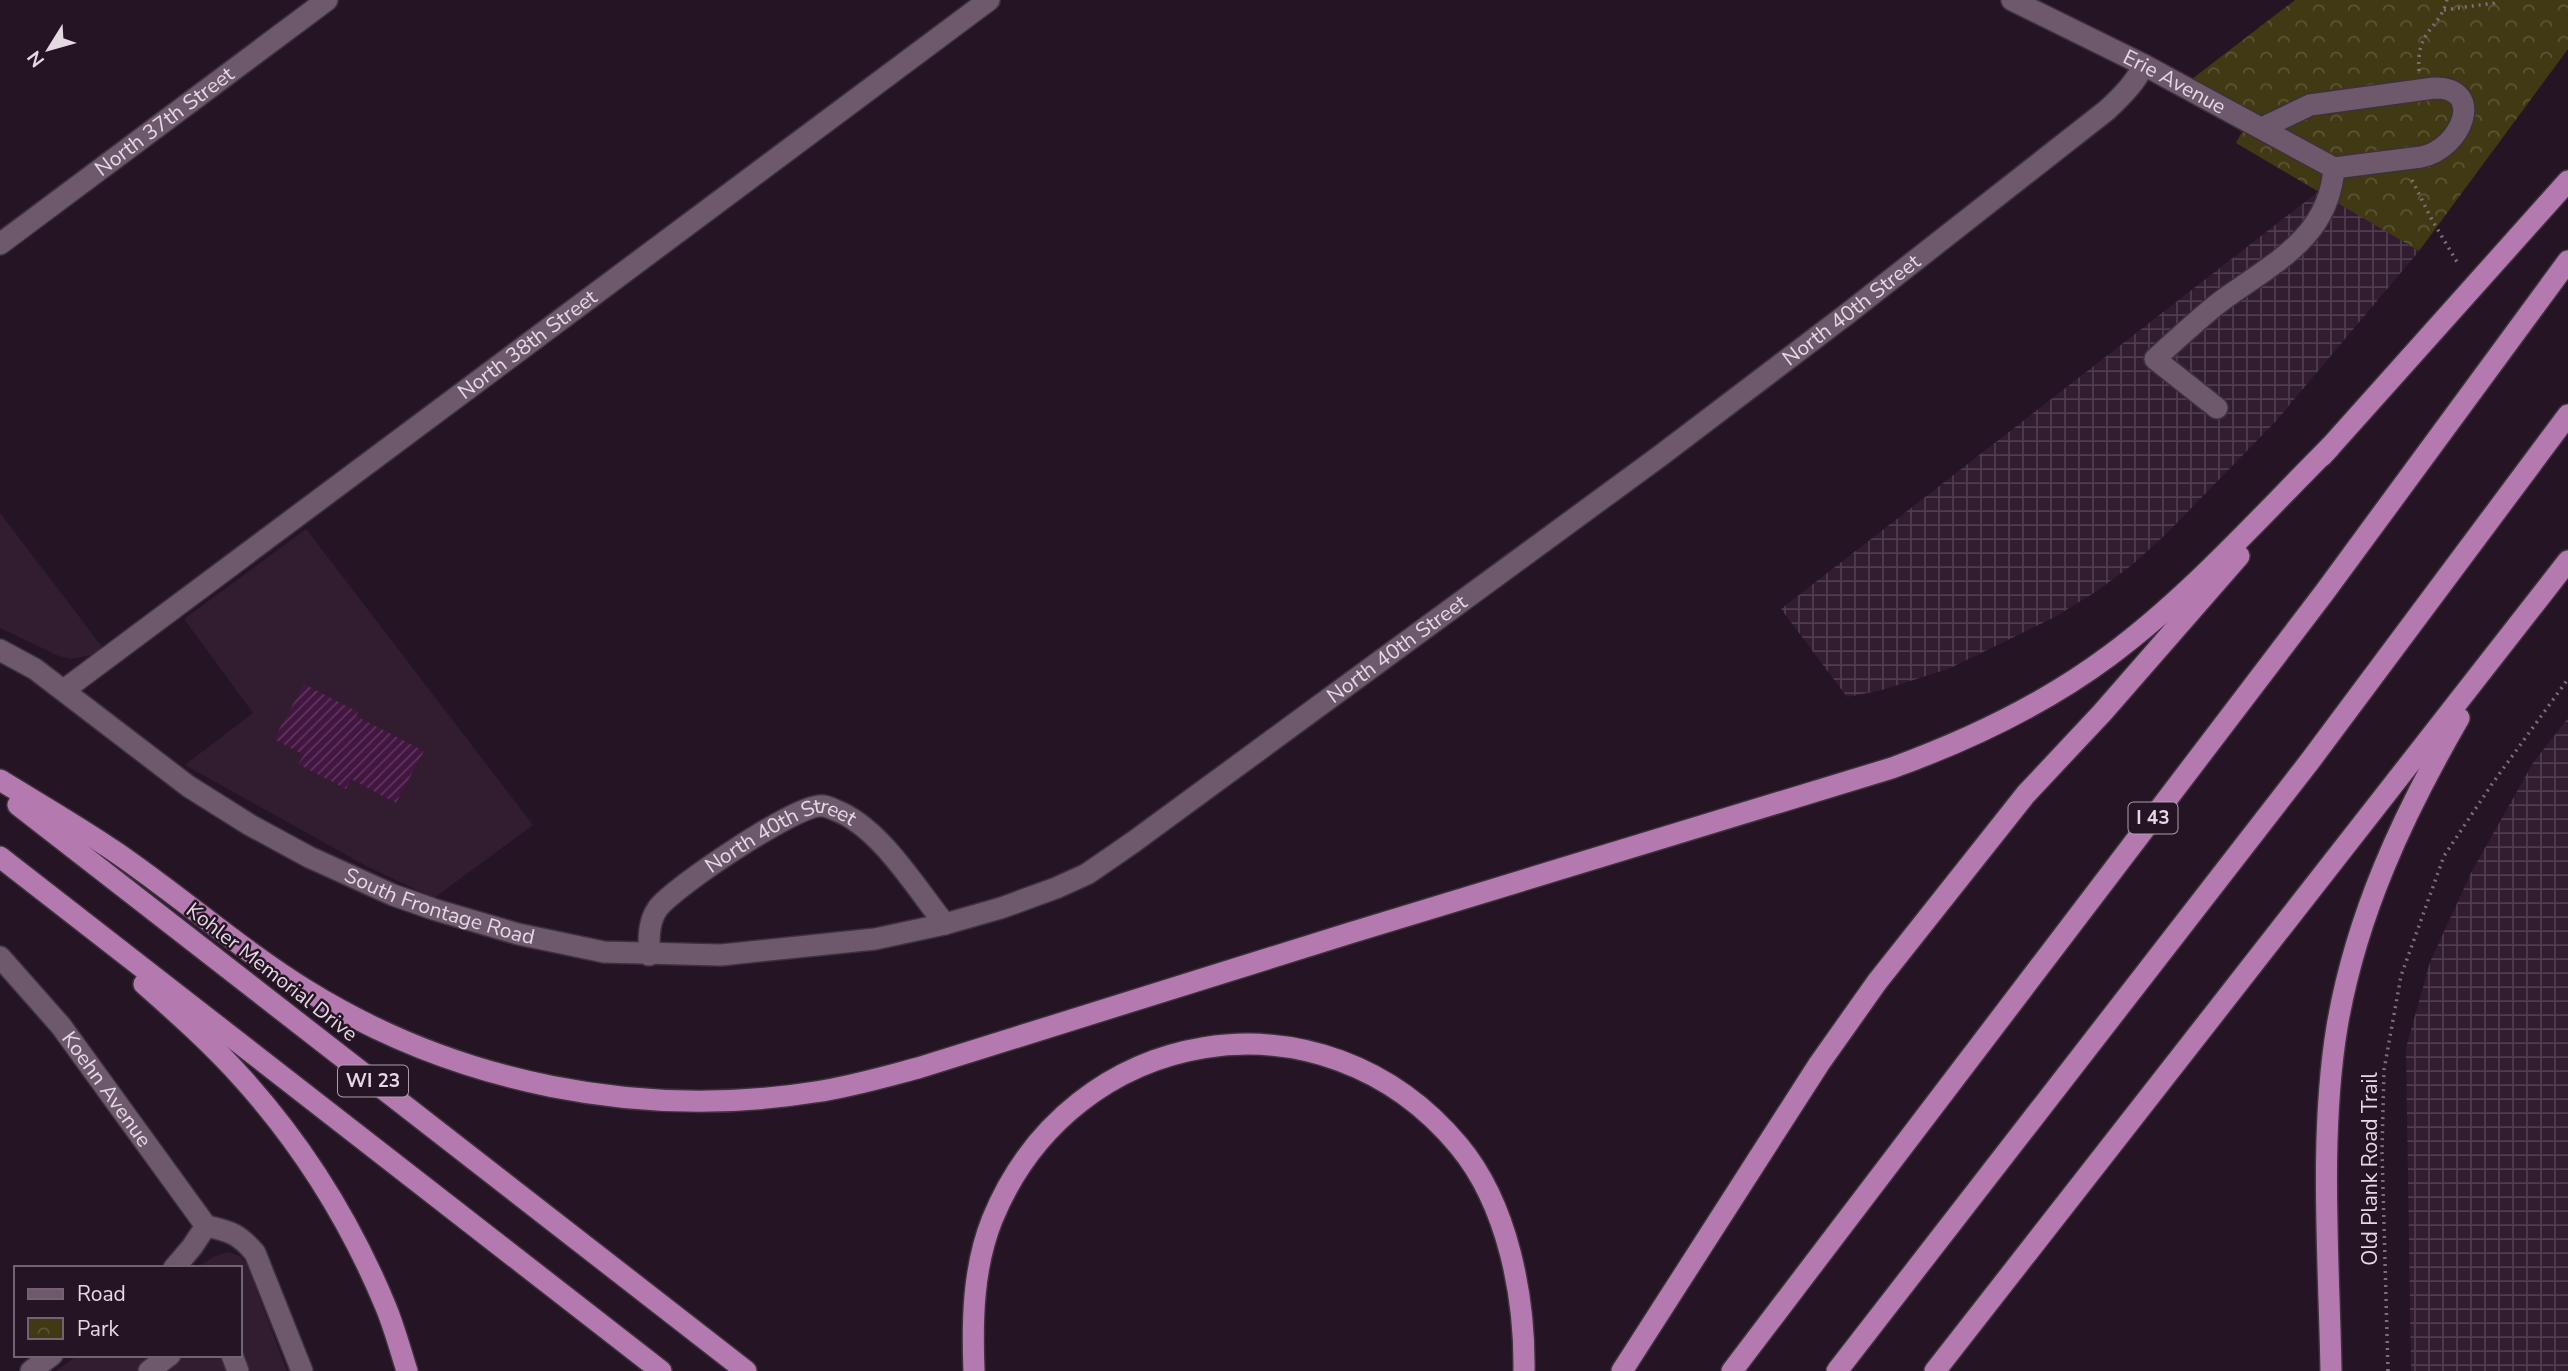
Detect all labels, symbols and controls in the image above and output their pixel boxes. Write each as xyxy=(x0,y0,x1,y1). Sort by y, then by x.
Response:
north arrow xyxy=(14,14,84,84)
street label: Erie Avenue xyxy=(2119,43,2231,121)
text: N xyxy=(22,45,51,72)
street label: North 37th Street xyxy=(89,60,240,183)
street label: North 40th Street xyxy=(1777,247,1927,372)
street label: North 38th Street xyxy=(452,283,603,406)
street label: North 40th Street xyxy=(1321,588,1473,710)
street label: North 40th Street xyxy=(699,792,863,880)
road number: I 43 xyxy=(2128,803,2178,834)
street label: South Frontage Road xyxy=(340,861,537,951)
street label: Kohler Memorial Drive xyxy=(180,896,364,1048)
street label: Koehn Avenue xyxy=(55,1026,158,1153)
road number: WI 23 xyxy=(338,1065,408,1096)
street label: Old Plank Road Trail xyxy=(2356,1072,2384,1266)
legend xyxy=(14,1266,242,1357)
text: Road xyxy=(77,1280,126,1308)
text: Park xyxy=(77,1315,119,1343)

